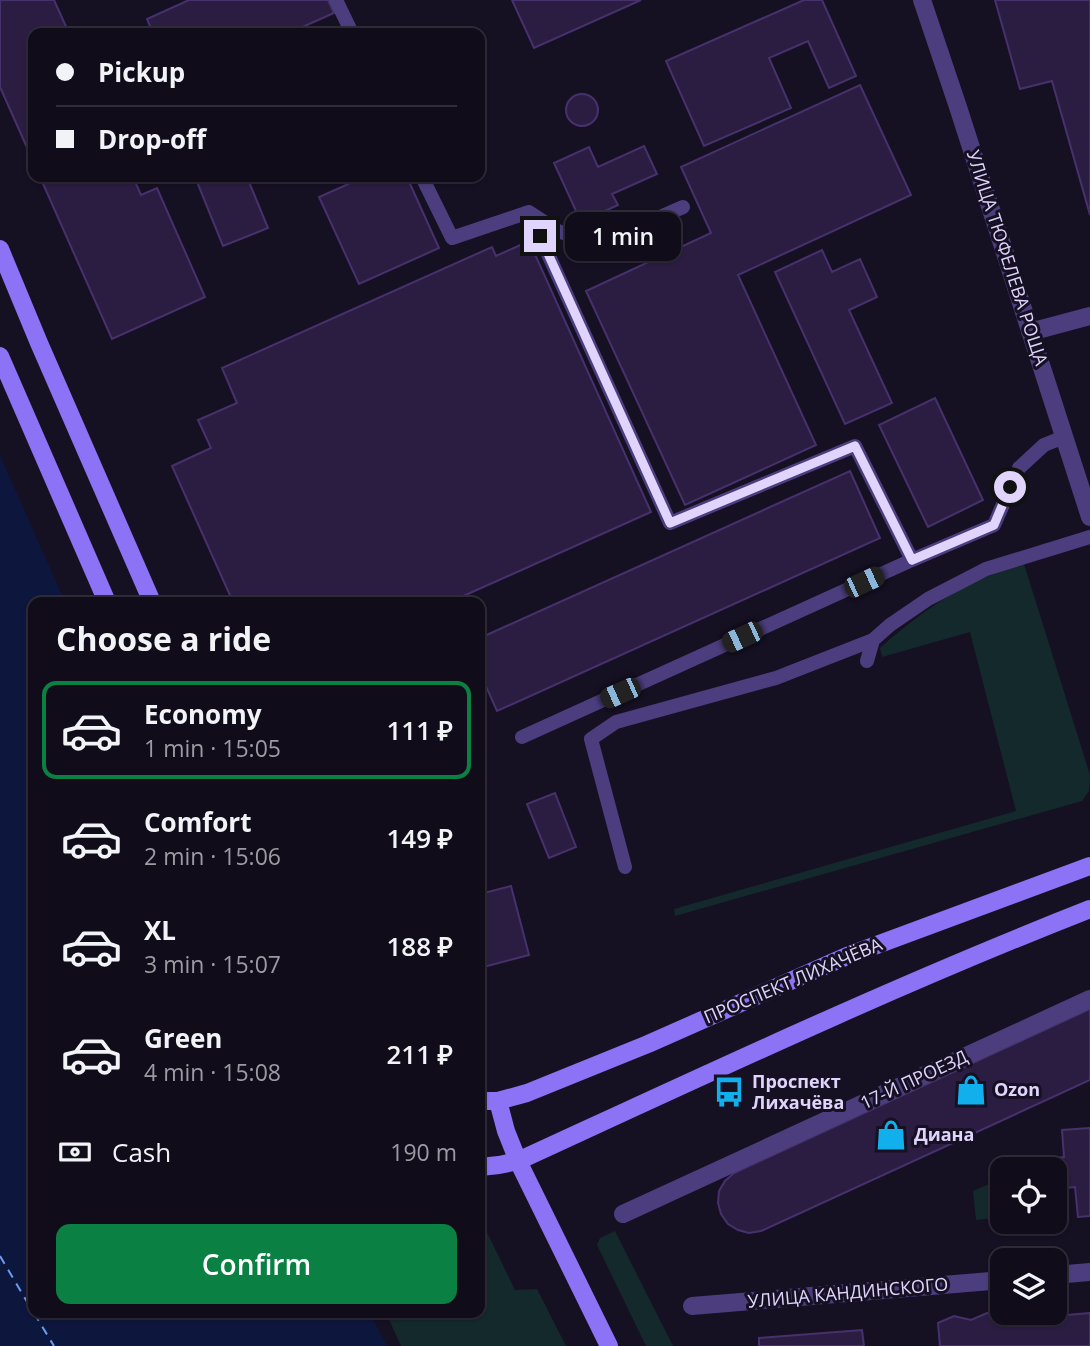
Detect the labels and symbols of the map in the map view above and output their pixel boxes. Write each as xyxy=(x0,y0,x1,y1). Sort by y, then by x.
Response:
street label: УЛИЦА ТЮФЕЛЕВА РОЩА xyxy=(962,147,1054,369)
callout: 1 min xyxy=(564,212,680,260)
route end xyxy=(524,220,556,252)
route start xyxy=(994,471,1026,503)
car xyxy=(841,564,888,600)
car xyxy=(719,619,766,655)
car xyxy=(597,675,644,711)
street label: ПРОСПЕКТ ЛИХАЧЁВА xyxy=(700,931,886,1029)
street label: 17-Й ПРОЕЗД xyxy=(856,1044,971,1114)
place label: Проспект Лихачёва xyxy=(752,1069,844,1114)
shop icon: Ozon xyxy=(954,1073,988,1107)
bus stop icon: Проспект Лихачёва xyxy=(712,1075,746,1109)
place label: Ozon xyxy=(994,1077,1040,1101)
shop icon: Диана xyxy=(874,1118,908,1152)
place label: Диана xyxy=(914,1122,974,1146)
street label: УЛИЦА КАНДИНСКОГО xyxy=(747,1271,949,1313)

